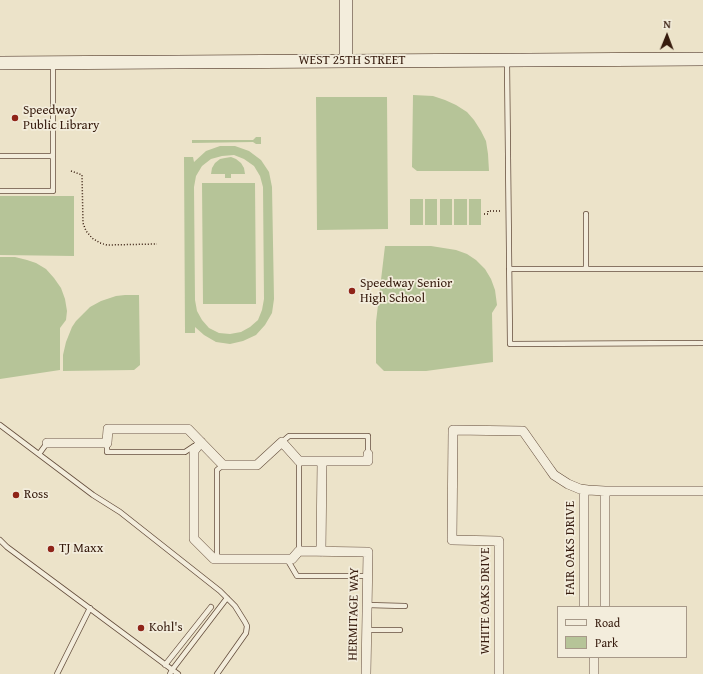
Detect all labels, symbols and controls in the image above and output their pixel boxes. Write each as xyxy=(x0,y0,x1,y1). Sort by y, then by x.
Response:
north arrow xyxy=(647,16,687,56)
text: N xyxy=(663,16,671,32)
street label: WEST 25TH STREET xyxy=(299,53,405,69)
place label: Speedway Public Library xyxy=(23,103,100,134)
marker: Speedway Public Library xyxy=(10,113,20,123)
place label: Speedway Senior High School xyxy=(360,276,452,307)
marker: Speedway Senior High School xyxy=(347,286,357,296)
place label: Ross xyxy=(24,487,48,503)
marker: Ross xyxy=(11,490,21,500)
street label: FAIR OAKS DRIVE xyxy=(563,501,579,595)
place label: TJ Maxx xyxy=(59,541,103,557)
marker: TJ Maxx xyxy=(46,544,56,554)
street label: WHITE OAKS DRIVE xyxy=(478,547,494,655)
street label: HERMITAGE WAY xyxy=(345,567,363,661)
legend xyxy=(557,606,687,658)
text: Road xyxy=(595,614,620,631)
place label: Kohl's xyxy=(149,620,183,636)
marker: Kohl's xyxy=(136,623,146,633)
text: Park xyxy=(595,634,618,651)

